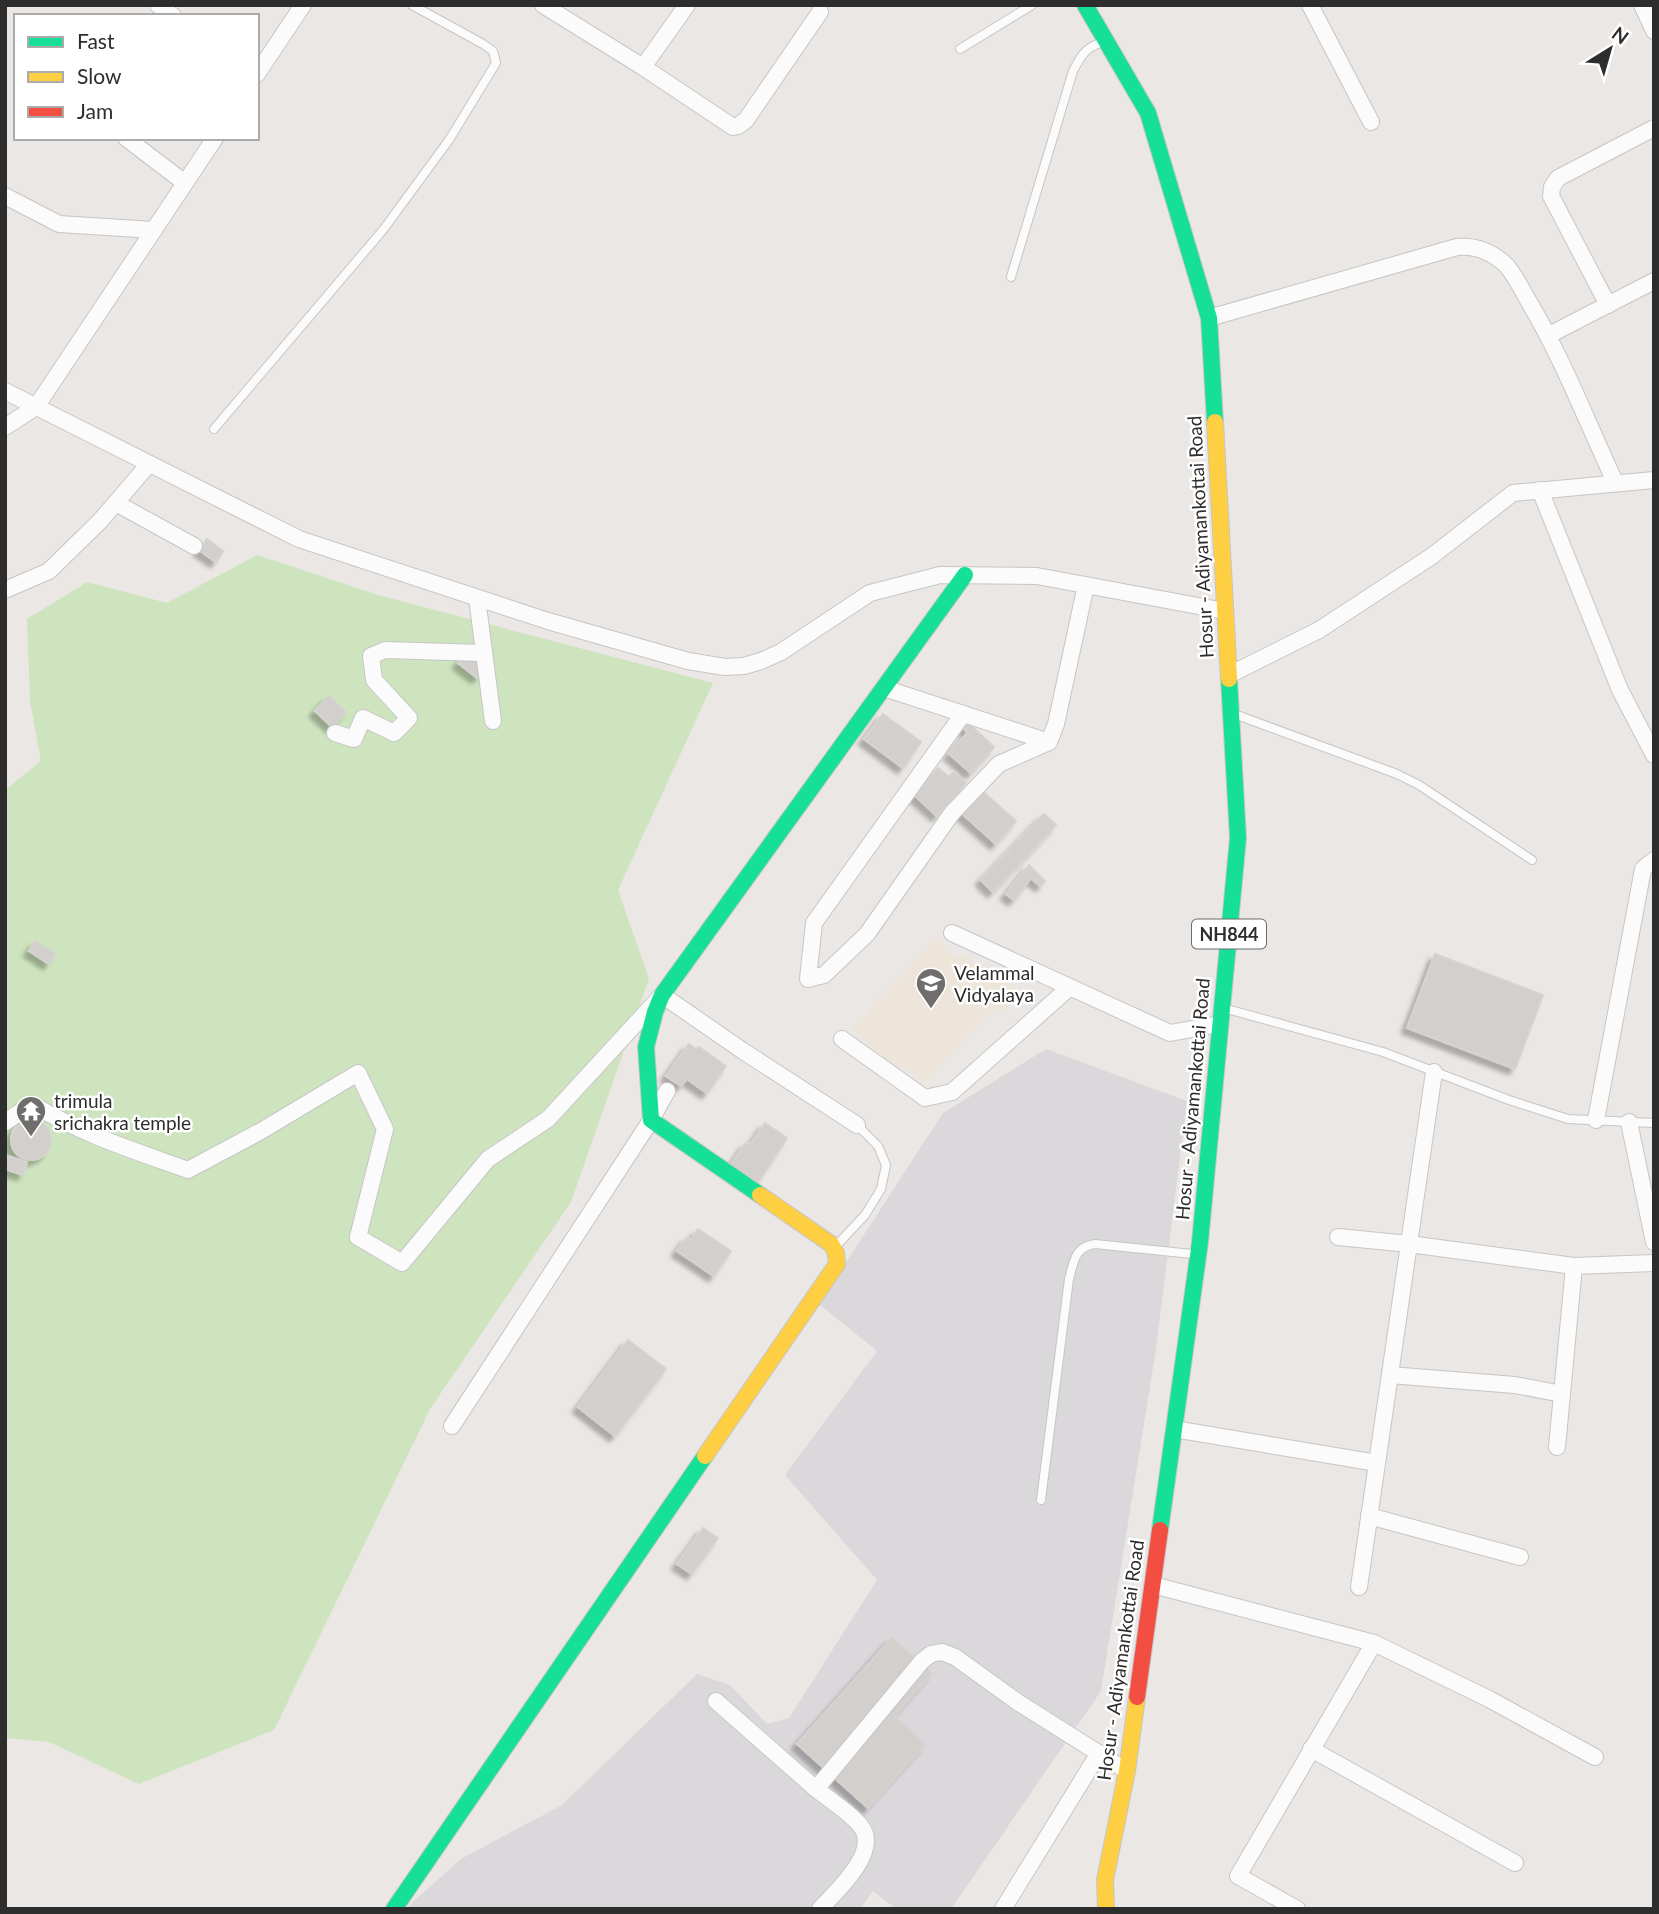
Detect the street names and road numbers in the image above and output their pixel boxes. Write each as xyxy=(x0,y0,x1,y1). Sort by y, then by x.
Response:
street label: Hosur - Adiyamankottai Road xyxy=(1182,415,1218,659)
road number: NH844 xyxy=(1192,919,1266,948)
street label: Hosur - Adiyamankottai Road xyxy=(1170,977,1214,1221)
street label: Hosur - Adiyamankottai Road xyxy=(1092,1538,1148,1782)

